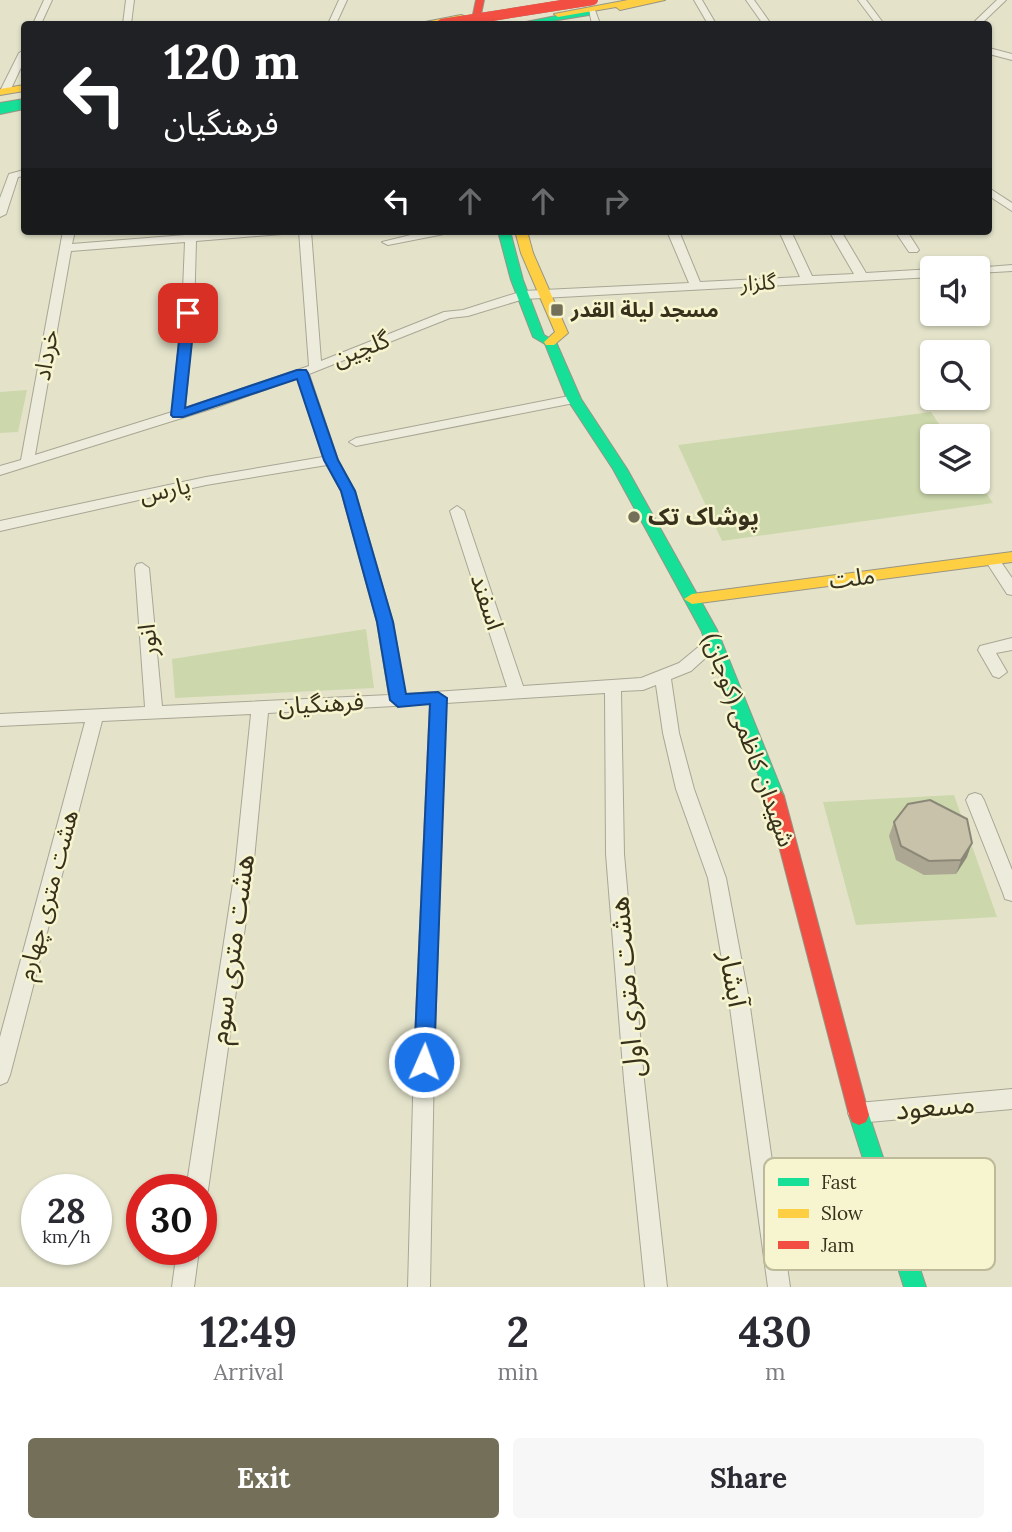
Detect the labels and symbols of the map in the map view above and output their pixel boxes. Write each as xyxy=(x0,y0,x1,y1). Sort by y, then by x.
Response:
street label: گلزار xyxy=(739,268,777,297)
pin xyxy=(158,283,218,343)
place label: مسجد لیلة القدر xyxy=(570,296,719,323)
marker: مسجد لیلة القدر xyxy=(549,302,565,318)
street label: گلچین xyxy=(328,323,395,374)
street label: خرداد xyxy=(26,327,65,383)
street label: پارس xyxy=(137,469,193,510)
place label: پوشاک تک xyxy=(648,501,759,533)
marker: پوشاک تک xyxy=(626,509,642,525)
street label: ملت xyxy=(827,559,877,596)
street label: اسفند xyxy=(464,570,511,634)
street label: انور xyxy=(131,623,164,658)
street label: شهیدان کاظمی (کوجان) xyxy=(696,629,803,851)
street label: فرهنگیان xyxy=(277,686,365,721)
street label: هشت متری چهارم xyxy=(10,806,88,984)
street label: هشت متری سوم xyxy=(200,852,265,1047)
street label: هشت متری اول xyxy=(600,895,652,1079)
street label: آبشار xyxy=(711,947,757,1012)
position arrow xyxy=(387,1025,461,1099)
street label: مسعود xyxy=(894,1085,976,1127)
legend xyxy=(764,1158,995,1270)
text: Fast xyxy=(821,1170,857,1194)
speed limit sign: 30 xyxy=(126,1174,217,1265)
text: Slow xyxy=(821,1201,864,1225)
text: Jam xyxy=(820,1233,855,1257)

